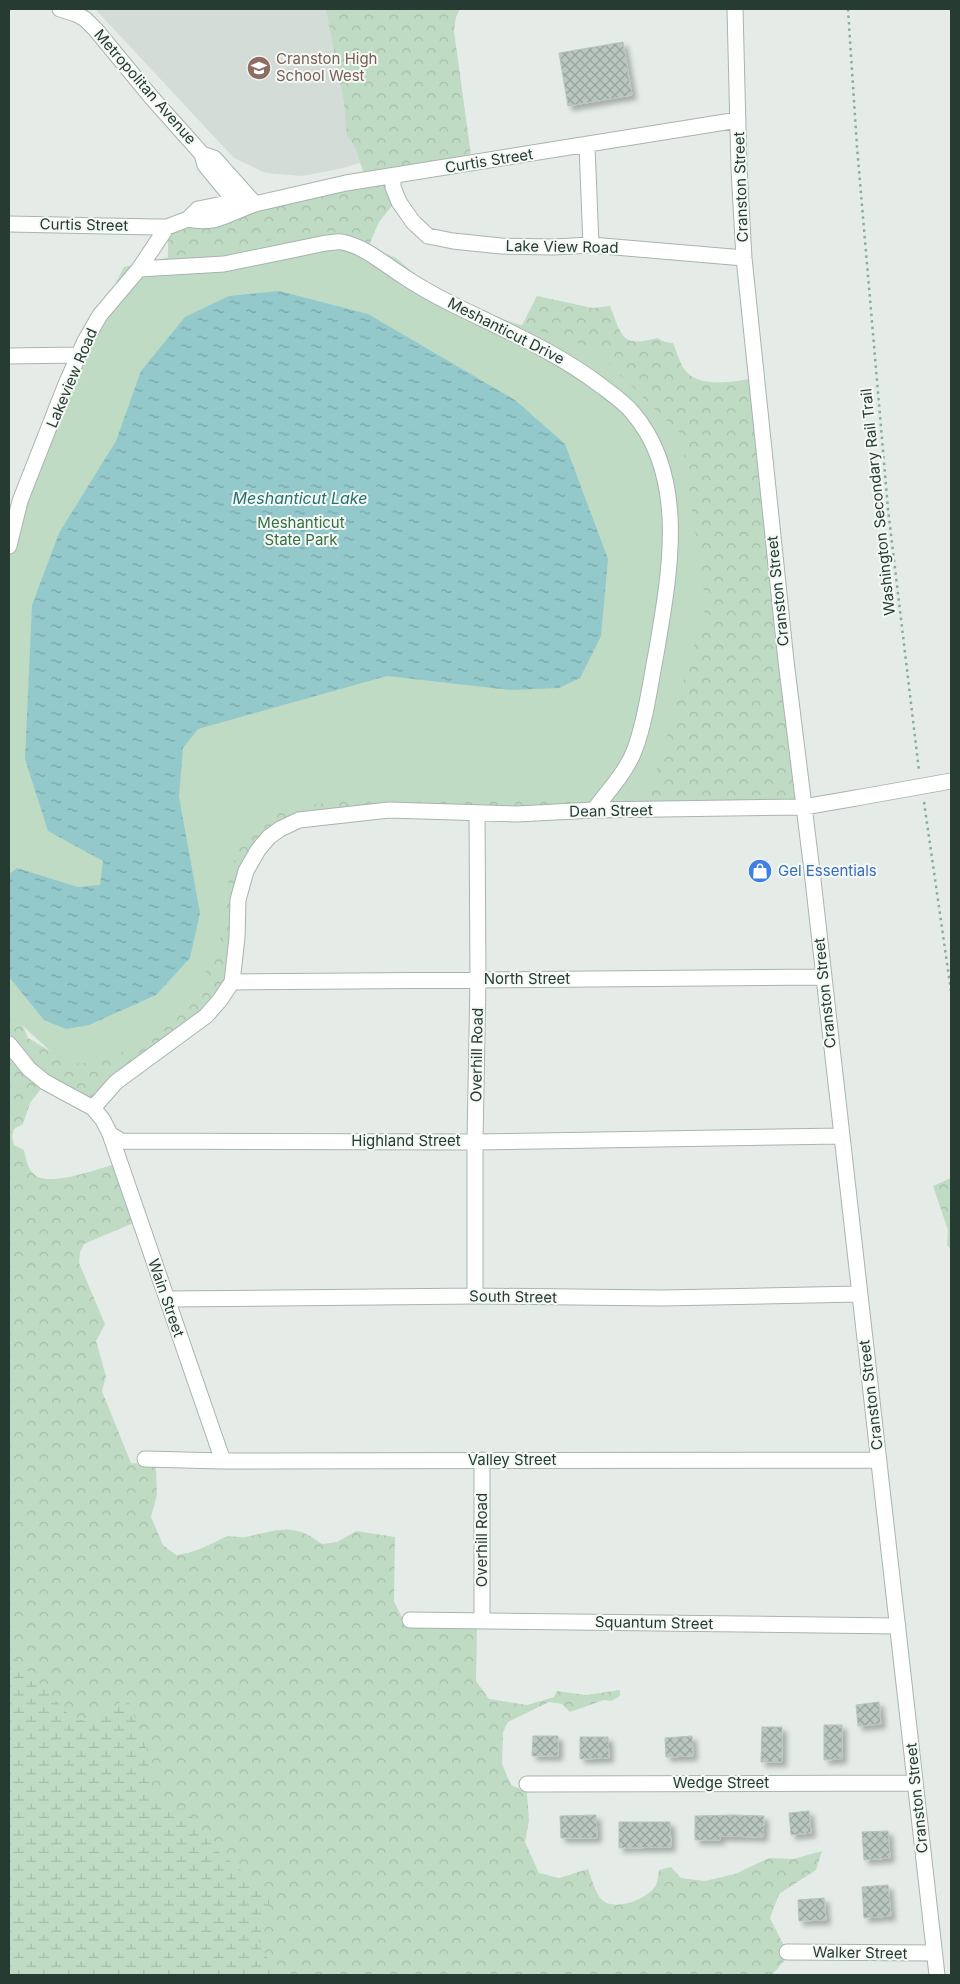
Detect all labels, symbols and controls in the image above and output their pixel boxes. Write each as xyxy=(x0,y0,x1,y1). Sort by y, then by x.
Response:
street label: Metropolitan Avenue xyxy=(90,25,201,148)
place label: Cranston High School West xyxy=(276,49,378,85)
school or university icon: Cranston High School West xyxy=(246,55,272,81)
street label: Cranston Street xyxy=(729,131,752,243)
street label: Curtis Street xyxy=(444,144,534,177)
street label: Curtis Street xyxy=(39,214,129,235)
street label: Lake View Road xyxy=(505,236,619,257)
street label: Meshanticut Drive xyxy=(445,293,568,368)
street label: Lakeview Road xyxy=(42,325,101,431)
street label: Washington Secondary Rail Trail xyxy=(856,388,899,617)
water label: Meshanticut Lake xyxy=(233,488,367,508)
park label: Meshanticut State Park xyxy=(257,513,345,549)
street label: Cranston Street xyxy=(762,535,793,647)
street label: Dean Street xyxy=(569,800,653,821)
shop icon: Gel Essentials xyxy=(747,858,773,884)
place label: Gel Essentials xyxy=(778,861,877,880)
street label: Cranston Street xyxy=(809,937,840,1049)
street label: North Street xyxy=(484,969,570,988)
street label: Overhill Road xyxy=(466,1008,487,1102)
street label: Highland Street xyxy=(351,1131,461,1150)
street label: Wain Street xyxy=(144,1256,189,1340)
street label: South Street xyxy=(469,1286,557,1307)
street label: Cranston Street xyxy=(854,1339,887,1451)
street label: Valley Street xyxy=(468,1450,556,1469)
street label: Overhill Road xyxy=(472,1493,491,1587)
street label: Squantum Street xyxy=(595,1612,713,1633)
street label: Cranston Street xyxy=(901,1742,932,1854)
street label: Wedge Street xyxy=(673,1773,769,1792)
street label: Walker Street xyxy=(812,1942,908,1963)

